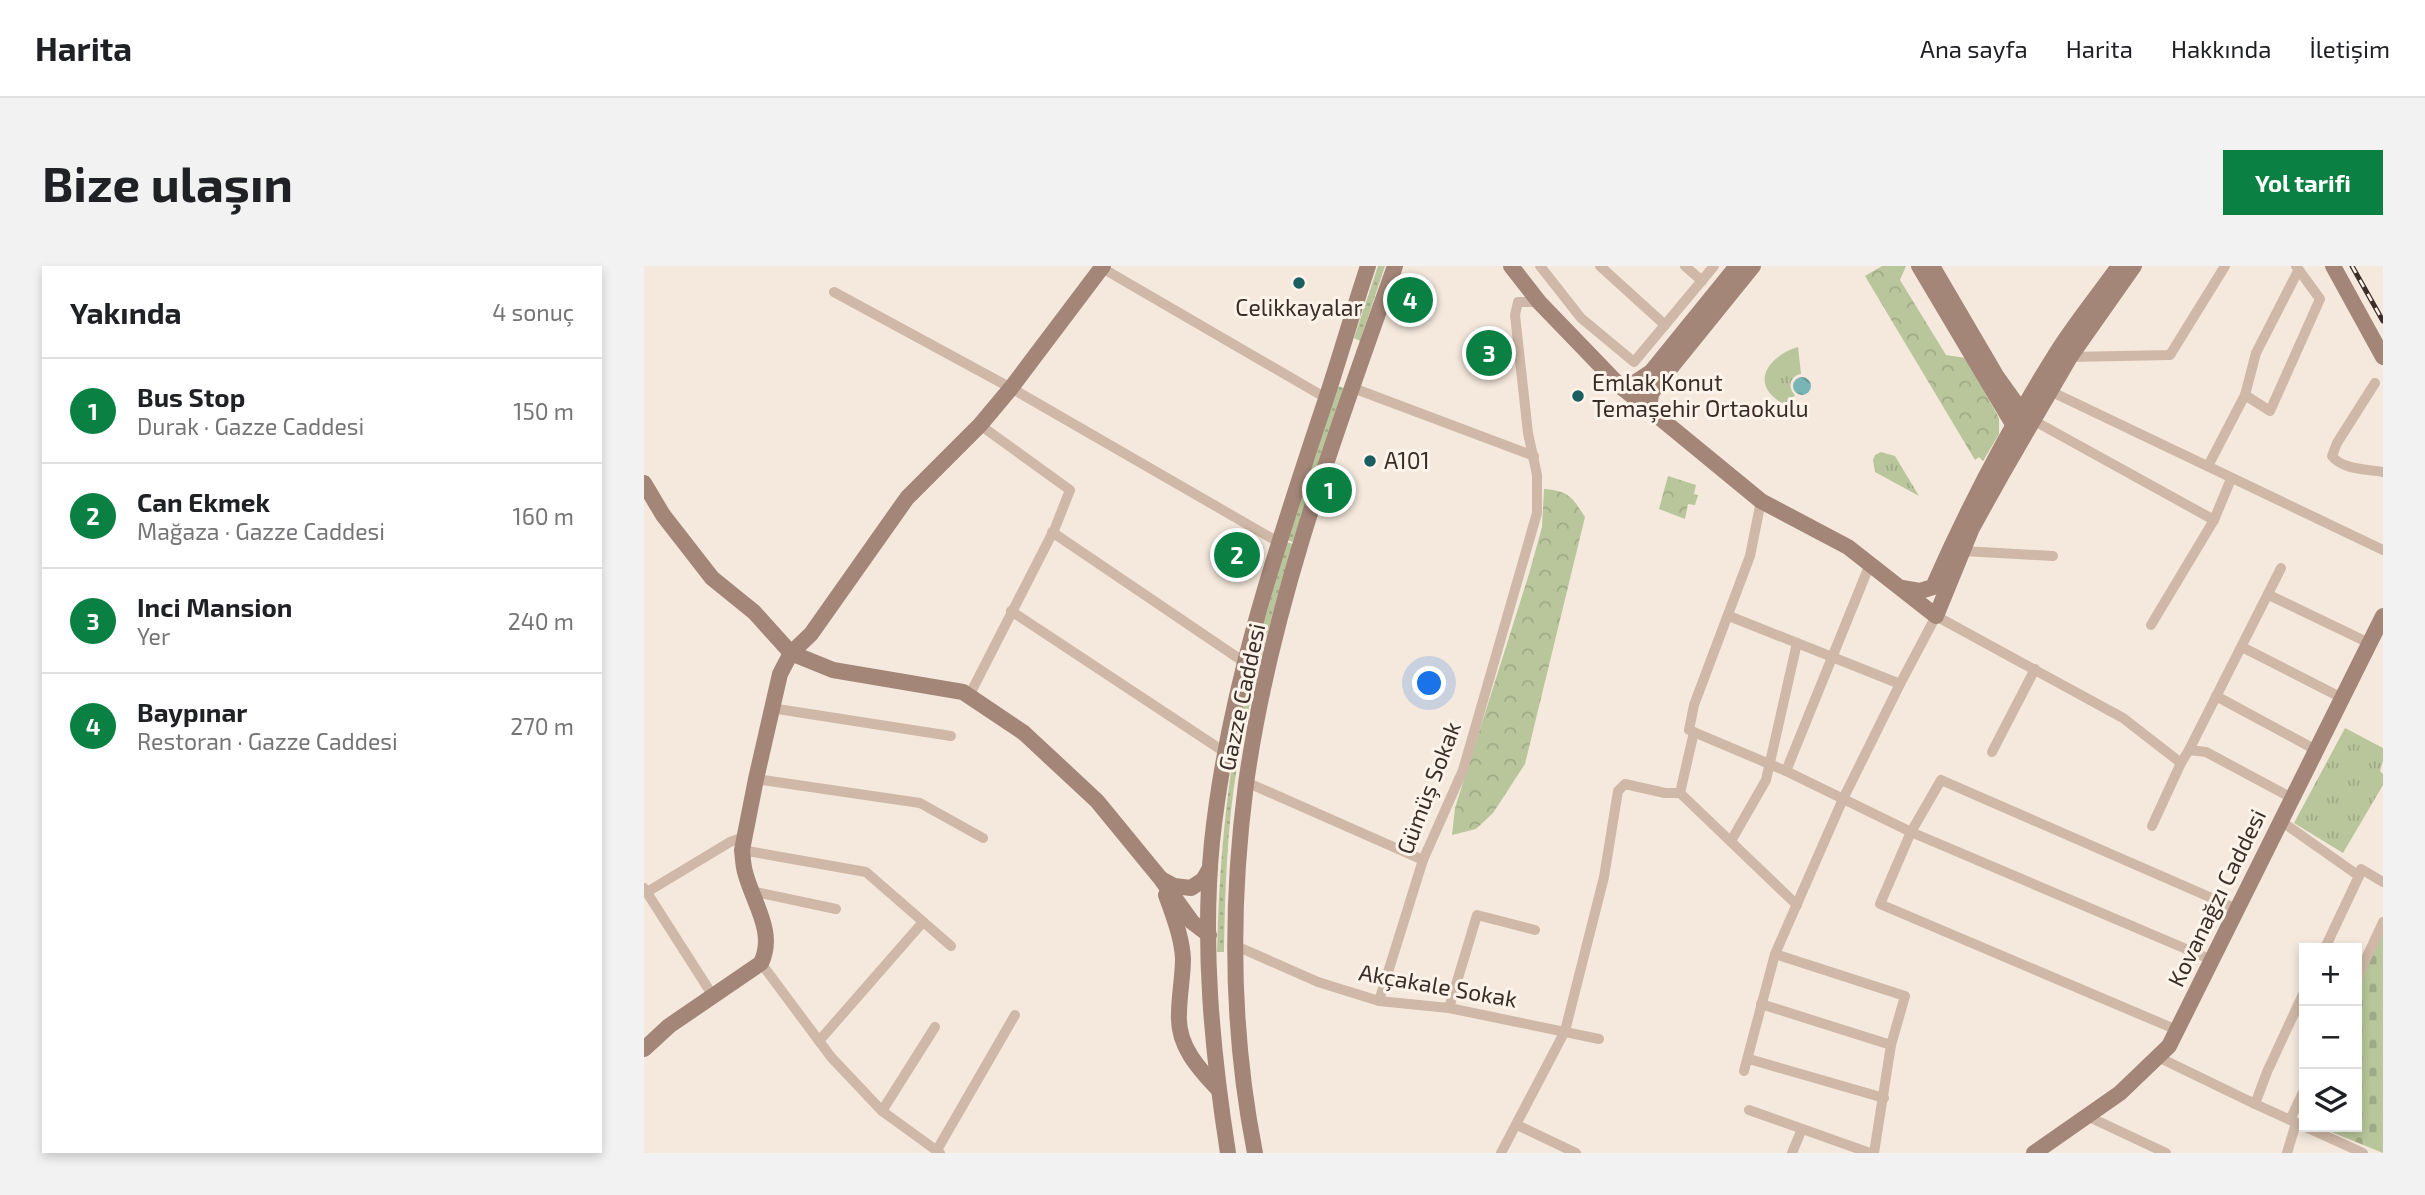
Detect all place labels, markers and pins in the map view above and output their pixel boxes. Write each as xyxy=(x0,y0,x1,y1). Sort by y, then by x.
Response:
pin: 4 xyxy=(1387,274,1433,326)
marker: Celikkayalar xyxy=(1291,275,1307,291)
place label: Celikkayalar xyxy=(1235,293,1363,321)
pin: 3 xyxy=(1466,327,1512,379)
place label: Emlak Konut Temaşehir Ortaokulu xyxy=(1592,368,1809,423)
marker: Emlak Konut Temaşehir Ortaokulu xyxy=(1570,388,1586,404)
place label: A101 xyxy=(1384,446,1430,474)
marker: A101 xyxy=(1362,453,1378,469)
pin: 1 xyxy=(1306,464,1352,516)
pin: 2 xyxy=(1214,529,1260,581)

